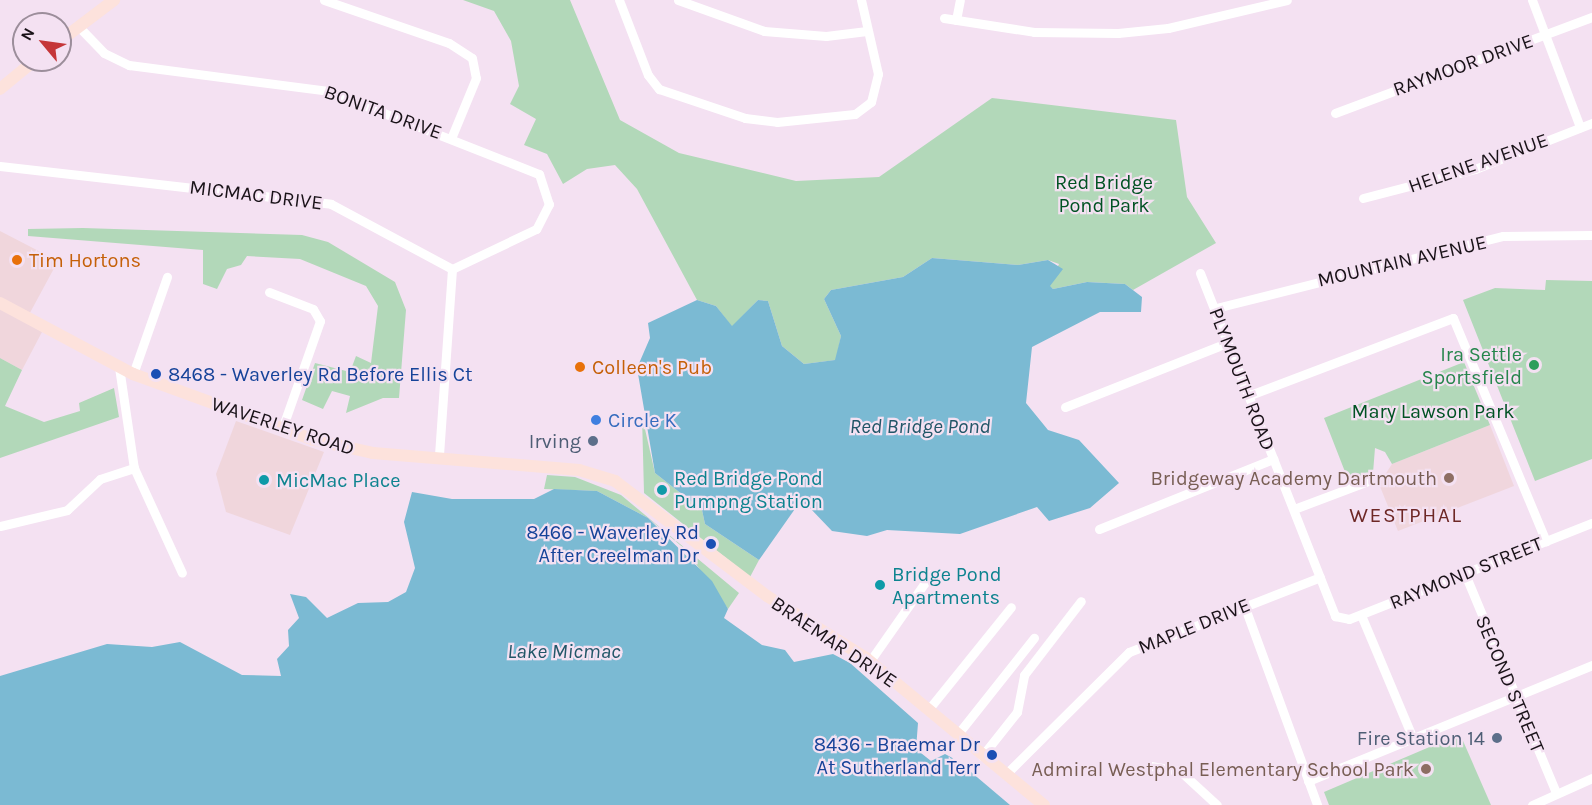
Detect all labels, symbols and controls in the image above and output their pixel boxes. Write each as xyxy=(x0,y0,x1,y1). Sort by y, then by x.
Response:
north arrow xyxy=(12,12,72,72)
text: N xyxy=(16,24,39,44)
street label: RAYMOOR DRIVE xyxy=(1390,29,1536,101)
street label: BONITA DRIVE xyxy=(321,80,445,144)
street label: HELENE AVENUE xyxy=(1405,128,1551,198)
park label: Red Bridge Pond Park xyxy=(1055,171,1153,218)
street label: MICMAC DRIVE xyxy=(188,175,324,215)
street label: MOUNTAIN AVENUE xyxy=(1315,230,1489,292)
place label: Tim Hortons xyxy=(29,248,141,272)
marker: Tim Hortons xyxy=(10,253,24,267)
street label: PLYMOUTH ROAD xyxy=(1204,304,1280,454)
place label: Ira Settle Sportsfield xyxy=(1421,342,1522,389)
place label: Colleen's Pub xyxy=(592,355,712,379)
marker: Ira Settle Sportsfield xyxy=(1527,358,1541,372)
marker: Colleen's Pub xyxy=(573,360,587,374)
place label: 8468 - Waverley Rd Before Ellis Ct xyxy=(168,362,472,386)
marker: 8468 - Waverley Rd Before Ellis Ct xyxy=(149,367,163,381)
street label: WAVERLEY ROAD xyxy=(208,392,358,460)
park label: Mary Lawson Park xyxy=(1352,399,1514,423)
place label: Circle K xyxy=(608,408,677,432)
marker: Circle K xyxy=(589,413,603,427)
water label: Red Bridge Pond xyxy=(849,413,991,439)
place label: Irving xyxy=(529,429,581,453)
marker: Irving xyxy=(586,434,600,448)
place label: Red Bridge Pond Pumpng Station xyxy=(674,466,823,513)
place label: Bridgeway Academy Dartmouth xyxy=(1150,466,1437,490)
place label: MicMac Place xyxy=(276,468,401,492)
marker: Bridgeway Academy Dartmouth xyxy=(1442,471,1456,485)
marker: MicMac Place xyxy=(257,473,271,487)
marker: Red Bridge Pond Pumpng Station xyxy=(655,483,669,497)
district label: WESTPHAL xyxy=(1349,502,1463,528)
place label: 8466 - Waverley Rd After Creelman Dr xyxy=(526,520,699,567)
street label: RAYMOND STREET xyxy=(1386,531,1546,615)
marker: 8466 - Waverley Rd After Creelman Dr xyxy=(704,537,718,551)
place label: Bridge Pond Apartments xyxy=(892,562,1002,609)
marker: Bridge Pond Apartments xyxy=(873,578,887,592)
street label: BRAEMAR DRIVE xyxy=(767,591,901,693)
street label: MAPLE DRIVE xyxy=(1135,593,1253,659)
street label: SECOND STREET xyxy=(1470,612,1550,756)
water label: Lake Micmac xyxy=(507,638,621,664)
place label: Fire Station 14 xyxy=(1357,726,1485,750)
marker: Fire Station 14 xyxy=(1490,731,1504,745)
place label: 8436 - Braemar Dr At Sutherland Terr xyxy=(814,732,980,779)
marker: 8436 - Braemar Dr At Sutherland Terr xyxy=(985,748,999,762)
place label: Admiral Westphal Elementary School Park xyxy=(1031,757,1414,781)
marker: Admiral Westphal Elementary School Park xyxy=(1419,762,1433,776)

